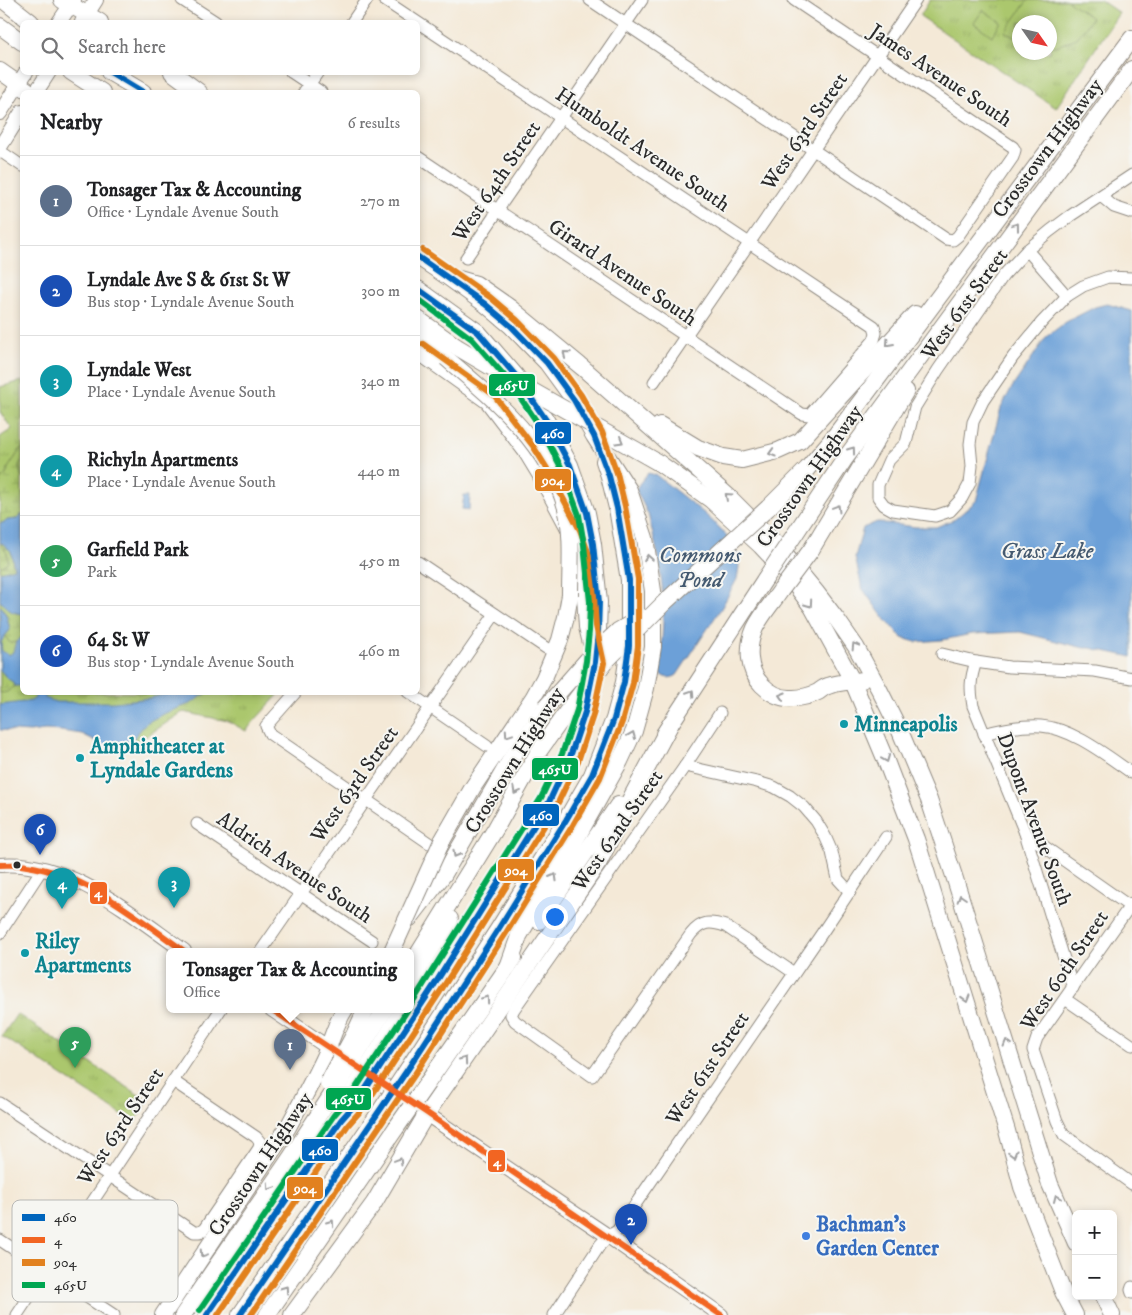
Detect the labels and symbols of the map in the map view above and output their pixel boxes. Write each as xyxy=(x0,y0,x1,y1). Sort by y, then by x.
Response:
north arrow xyxy=(1012,15,1057,60)
street label: James Avenue South xyxy=(862,17,1017,133)
street label: West 63rd Street xyxy=(755,68,854,196)
street label: Crosstown Highway xyxy=(987,73,1109,224)
street label: Humboldt Avenue South xyxy=(550,82,735,218)
street label: West 64th Street xyxy=(446,116,547,248)
street label: Girard Avenue South xyxy=(543,213,702,332)
one-way arrow xyxy=(1010,222,1019,232)
street label: West 61st Street xyxy=(915,243,1014,366)
one-way arrow xyxy=(886,337,895,346)
one-way arrow xyxy=(563,351,572,359)
line badge: 465U xyxy=(488,373,536,397)
text: 465U xyxy=(494,377,529,395)
street label: Crosstown Highway xyxy=(751,399,869,553)
line badge: 460 xyxy=(534,421,572,445)
text: 460 xyxy=(541,425,565,443)
one-way arrow xyxy=(615,435,624,445)
one-way arrow xyxy=(846,446,855,456)
one-way arrow xyxy=(768,447,777,457)
line badge: 904 xyxy=(534,468,572,492)
text: 904 xyxy=(541,472,565,490)
one-way arrow xyxy=(724,493,733,502)
one-way arrow xyxy=(830,505,840,514)
water label: Grass Lake xyxy=(1001,538,1094,565)
water label: Commons Pond xyxy=(659,542,743,594)
one-way arrow xyxy=(643,553,653,562)
one-way arrow xyxy=(803,598,812,608)
one-way arrow xyxy=(852,642,861,652)
street label: Crosstown Highway xyxy=(459,682,571,839)
one-way arrow xyxy=(684,690,694,699)
one-way arrow xyxy=(778,692,786,702)
place label: Minneapolis xyxy=(854,712,958,738)
marker: Minneapolis xyxy=(838,718,850,730)
street label: West 63rd Street xyxy=(304,721,405,849)
one-way arrow xyxy=(505,728,514,738)
street label: Dupont Avenue South xyxy=(991,729,1078,910)
one-way arrow xyxy=(626,731,636,739)
place label: Amphitheater at Lyndale Gardens xyxy=(89,734,233,784)
marker: Amphitheater at Lyndale Gardens xyxy=(74,752,86,764)
one-way arrow xyxy=(879,754,890,763)
line badge: 465U xyxy=(531,757,579,781)
text: 465U xyxy=(537,761,572,779)
street label: West 62nd Street xyxy=(566,765,669,897)
one-way arrow xyxy=(513,786,523,795)
line badge: 460 xyxy=(522,803,560,827)
street label: Aldrich Avenue South xyxy=(212,806,377,930)
text: 460 xyxy=(529,807,553,825)
pin: 6 xyxy=(24,814,56,855)
one-way arrow xyxy=(453,849,463,858)
line badge: 904 xyxy=(497,858,535,882)
unlabelled marker xyxy=(12,860,22,870)
text: 904 xyxy=(504,862,528,880)
pin: 3 xyxy=(158,867,190,908)
pin: 4 xyxy=(46,868,78,909)
one-way arrow xyxy=(547,873,557,882)
line badge: 4 xyxy=(89,881,108,905)
text: 4 xyxy=(93,884,103,902)
one-way arrow xyxy=(957,894,967,903)
your location xyxy=(542,904,568,930)
street label: West 60th Street xyxy=(1015,905,1115,1036)
place label: Riley Apartments xyxy=(34,929,131,979)
marker: Riley Apartments xyxy=(19,947,31,959)
one-way arrow xyxy=(960,994,970,1002)
one-way arrow xyxy=(480,995,489,1005)
street label: West 61st Street xyxy=(660,1007,756,1131)
pin: 5 xyxy=(59,1027,91,1068)
pin: 1 xyxy=(274,1029,306,1070)
one-way arrow xyxy=(1002,1040,1012,1048)
one-way arrow xyxy=(458,1056,467,1066)
street label: West 63rd Street xyxy=(71,1063,170,1191)
street label: Crosstown Highway xyxy=(203,1087,319,1241)
line badge: 465U xyxy=(325,1087,372,1111)
text: 465U xyxy=(330,1091,365,1109)
line badge: 460 xyxy=(301,1138,339,1162)
text: 460 xyxy=(308,1142,332,1160)
line badge: 4 xyxy=(487,1149,506,1173)
one-way arrow xyxy=(1007,1150,1018,1158)
text: 4 xyxy=(492,1153,502,1171)
one-way arrow xyxy=(392,1158,402,1167)
line badge: 904 xyxy=(286,1176,324,1200)
text: 904 xyxy=(293,1180,317,1198)
one-way arrow xyxy=(267,1181,276,1191)
one-way arrow xyxy=(1052,1194,1063,1203)
legend xyxy=(12,1200,178,1302)
pin: 2 xyxy=(615,1204,647,1245)
text: 460 xyxy=(54,1209,77,1227)
place label: Bachman's Garden Center xyxy=(816,1212,940,1262)
one-way arrow xyxy=(325,1219,334,1229)
marker: Bachman's Garden Center xyxy=(800,1230,812,1242)
text: 4 xyxy=(54,1232,63,1250)
one-way arrow xyxy=(200,1248,210,1257)
text: 904 xyxy=(53,1254,77,1272)
text: 465U xyxy=(54,1277,87,1295)
one-way arrow xyxy=(279,1285,288,1295)

